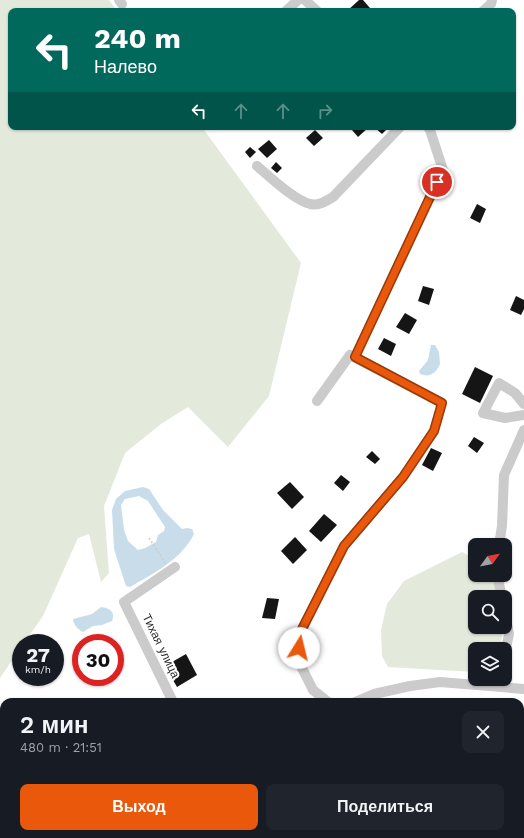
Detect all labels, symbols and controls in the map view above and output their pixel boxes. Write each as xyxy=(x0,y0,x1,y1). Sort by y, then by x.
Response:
text: 240 m xyxy=(94,22,181,55)
icon: left xyxy=(28,24,80,76)
text: Налево xyxy=(94,56,157,77)
icon: left xyxy=(188,100,210,122)
icon: ahead xyxy=(230,100,252,122)
icon: ahead xyxy=(272,100,294,122)
icon: right xyxy=(314,100,336,122)
pin xyxy=(420,165,454,199)
icon: arrive xyxy=(426,171,448,193)
north arrow xyxy=(468,538,512,582)
map controls xyxy=(468,538,512,686)
button: search xyxy=(468,590,512,634)
street label: Тихая улица xyxy=(139,612,183,681)
position arrow xyxy=(278,627,320,669)
speed limit sign: 30 xyxy=(72,634,124,686)
button: layers xyxy=(468,642,512,686)
text: 27 xyxy=(26,643,50,667)
text: km/h xyxy=(25,664,51,675)
text: 2 мин xyxy=(20,711,89,739)
button: close xyxy=(462,711,504,753)
text: 480 m · 21:51 xyxy=(20,740,102,755)
button: Выход xyxy=(20,784,258,830)
button: Поделиться xyxy=(266,784,504,830)

